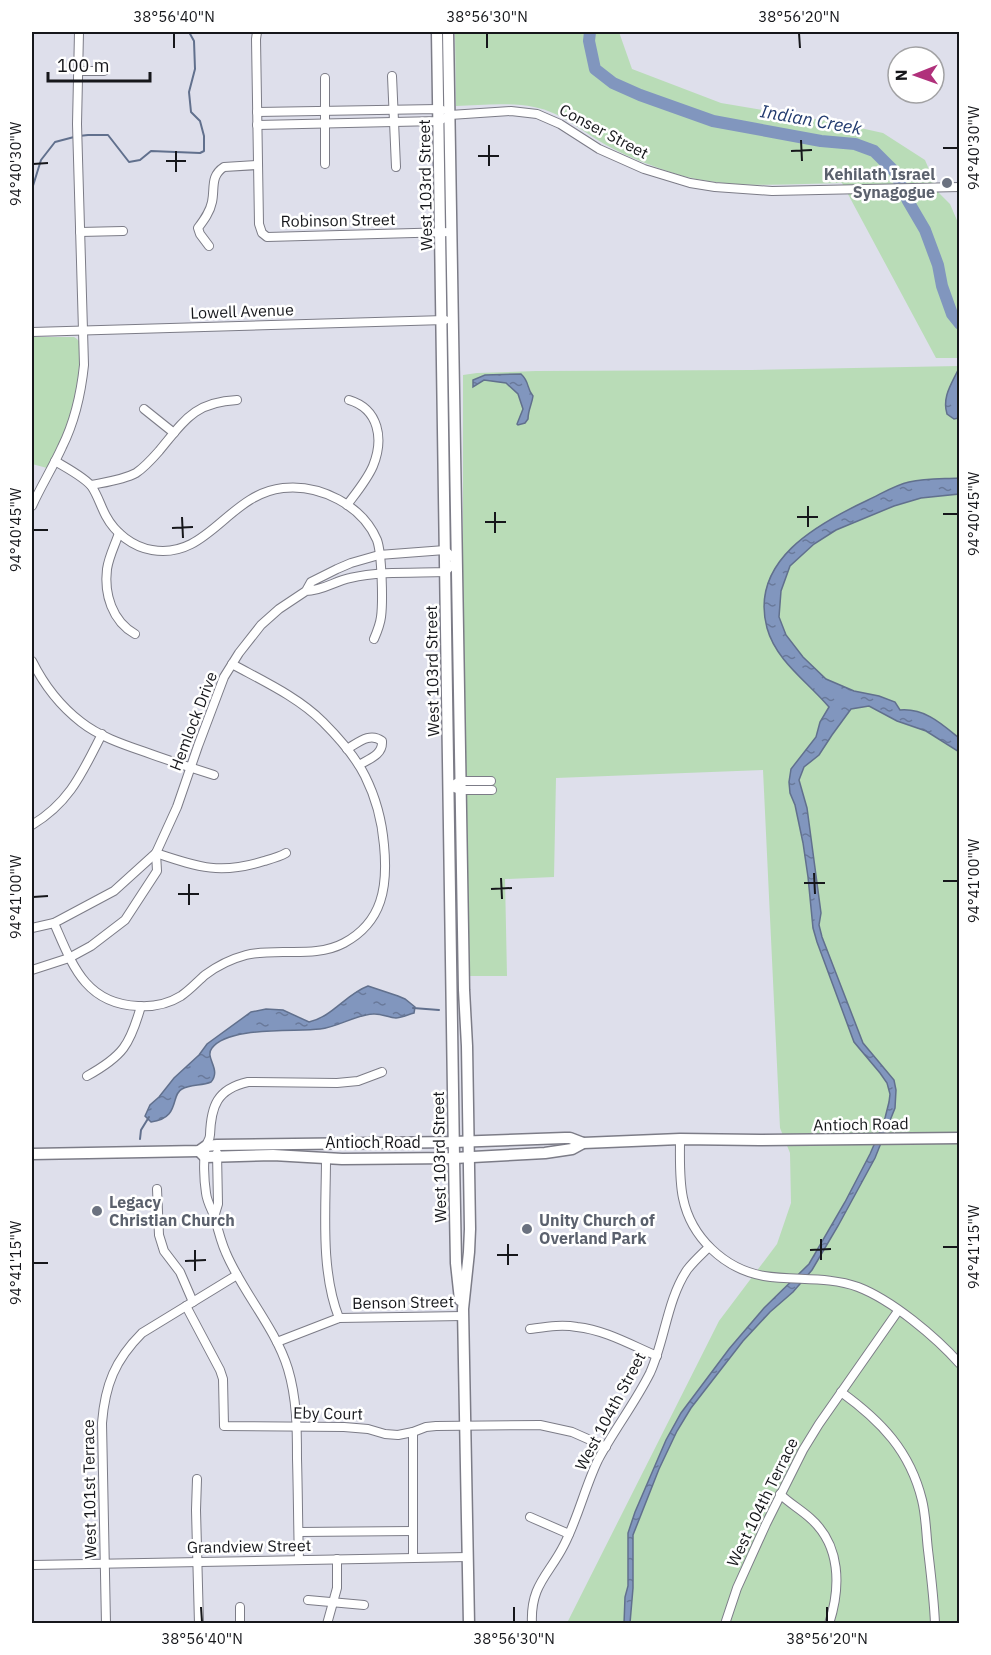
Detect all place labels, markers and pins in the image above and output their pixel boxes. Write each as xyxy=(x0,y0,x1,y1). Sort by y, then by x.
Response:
place label: Kehilath Israel Synagogue xyxy=(824,164,935,202)
marker: Kehilath Israel Synagogue xyxy=(940,176,954,190)
place label: Legacy Christian Church xyxy=(109,1192,235,1230)
marker: Legacy Christian Church xyxy=(90,1204,104,1218)
place label: Unity Church of Overland Park xyxy=(539,1210,655,1248)
marker: Unity Church of Overland Park xyxy=(520,1222,534,1236)

